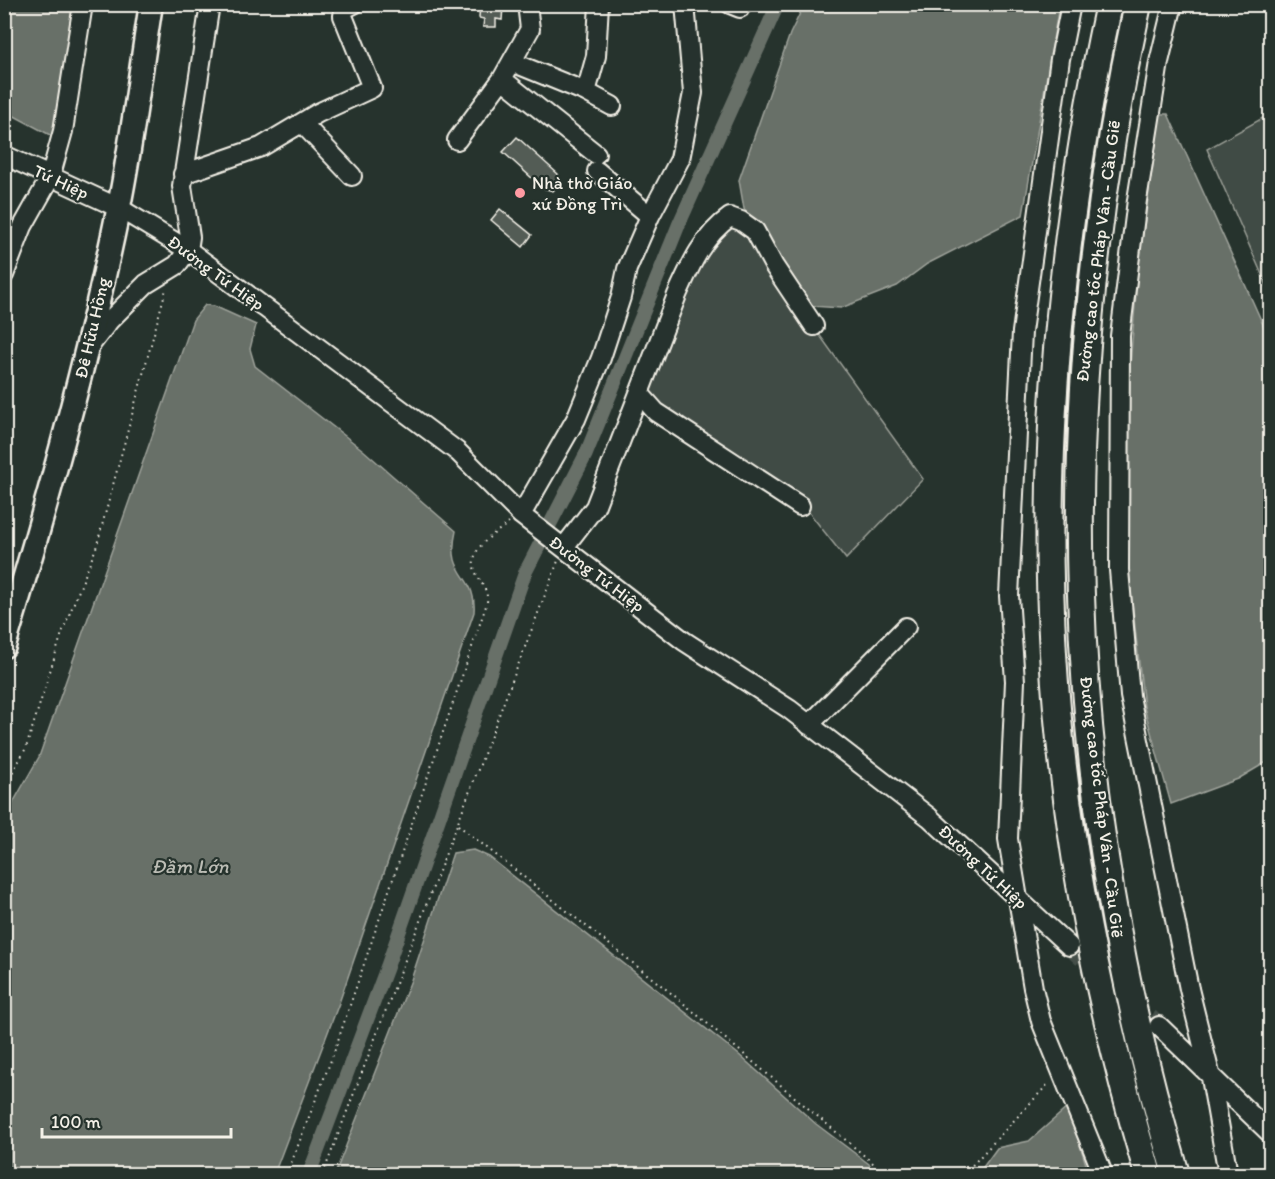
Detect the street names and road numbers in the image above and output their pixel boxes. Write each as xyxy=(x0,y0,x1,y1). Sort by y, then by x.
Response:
street label: Đường cao tốc Pháp Vân - Cầu Giẽ xyxy=(1071,119,1125,383)
street label: Tứ Hiệp xyxy=(30,160,92,204)
street label: Đường Tứ Hiệp xyxy=(163,231,269,315)
street label: Đê Hữu Hồng xyxy=(70,275,114,381)
street label: Đường Tứ Hiệp xyxy=(545,531,649,617)
street label: Đường cao tốc Pháp Vân - Cầu Giẽ xyxy=(1075,675,1129,939)
street label: Đường Tứ Hiệp xyxy=(934,820,1032,914)

